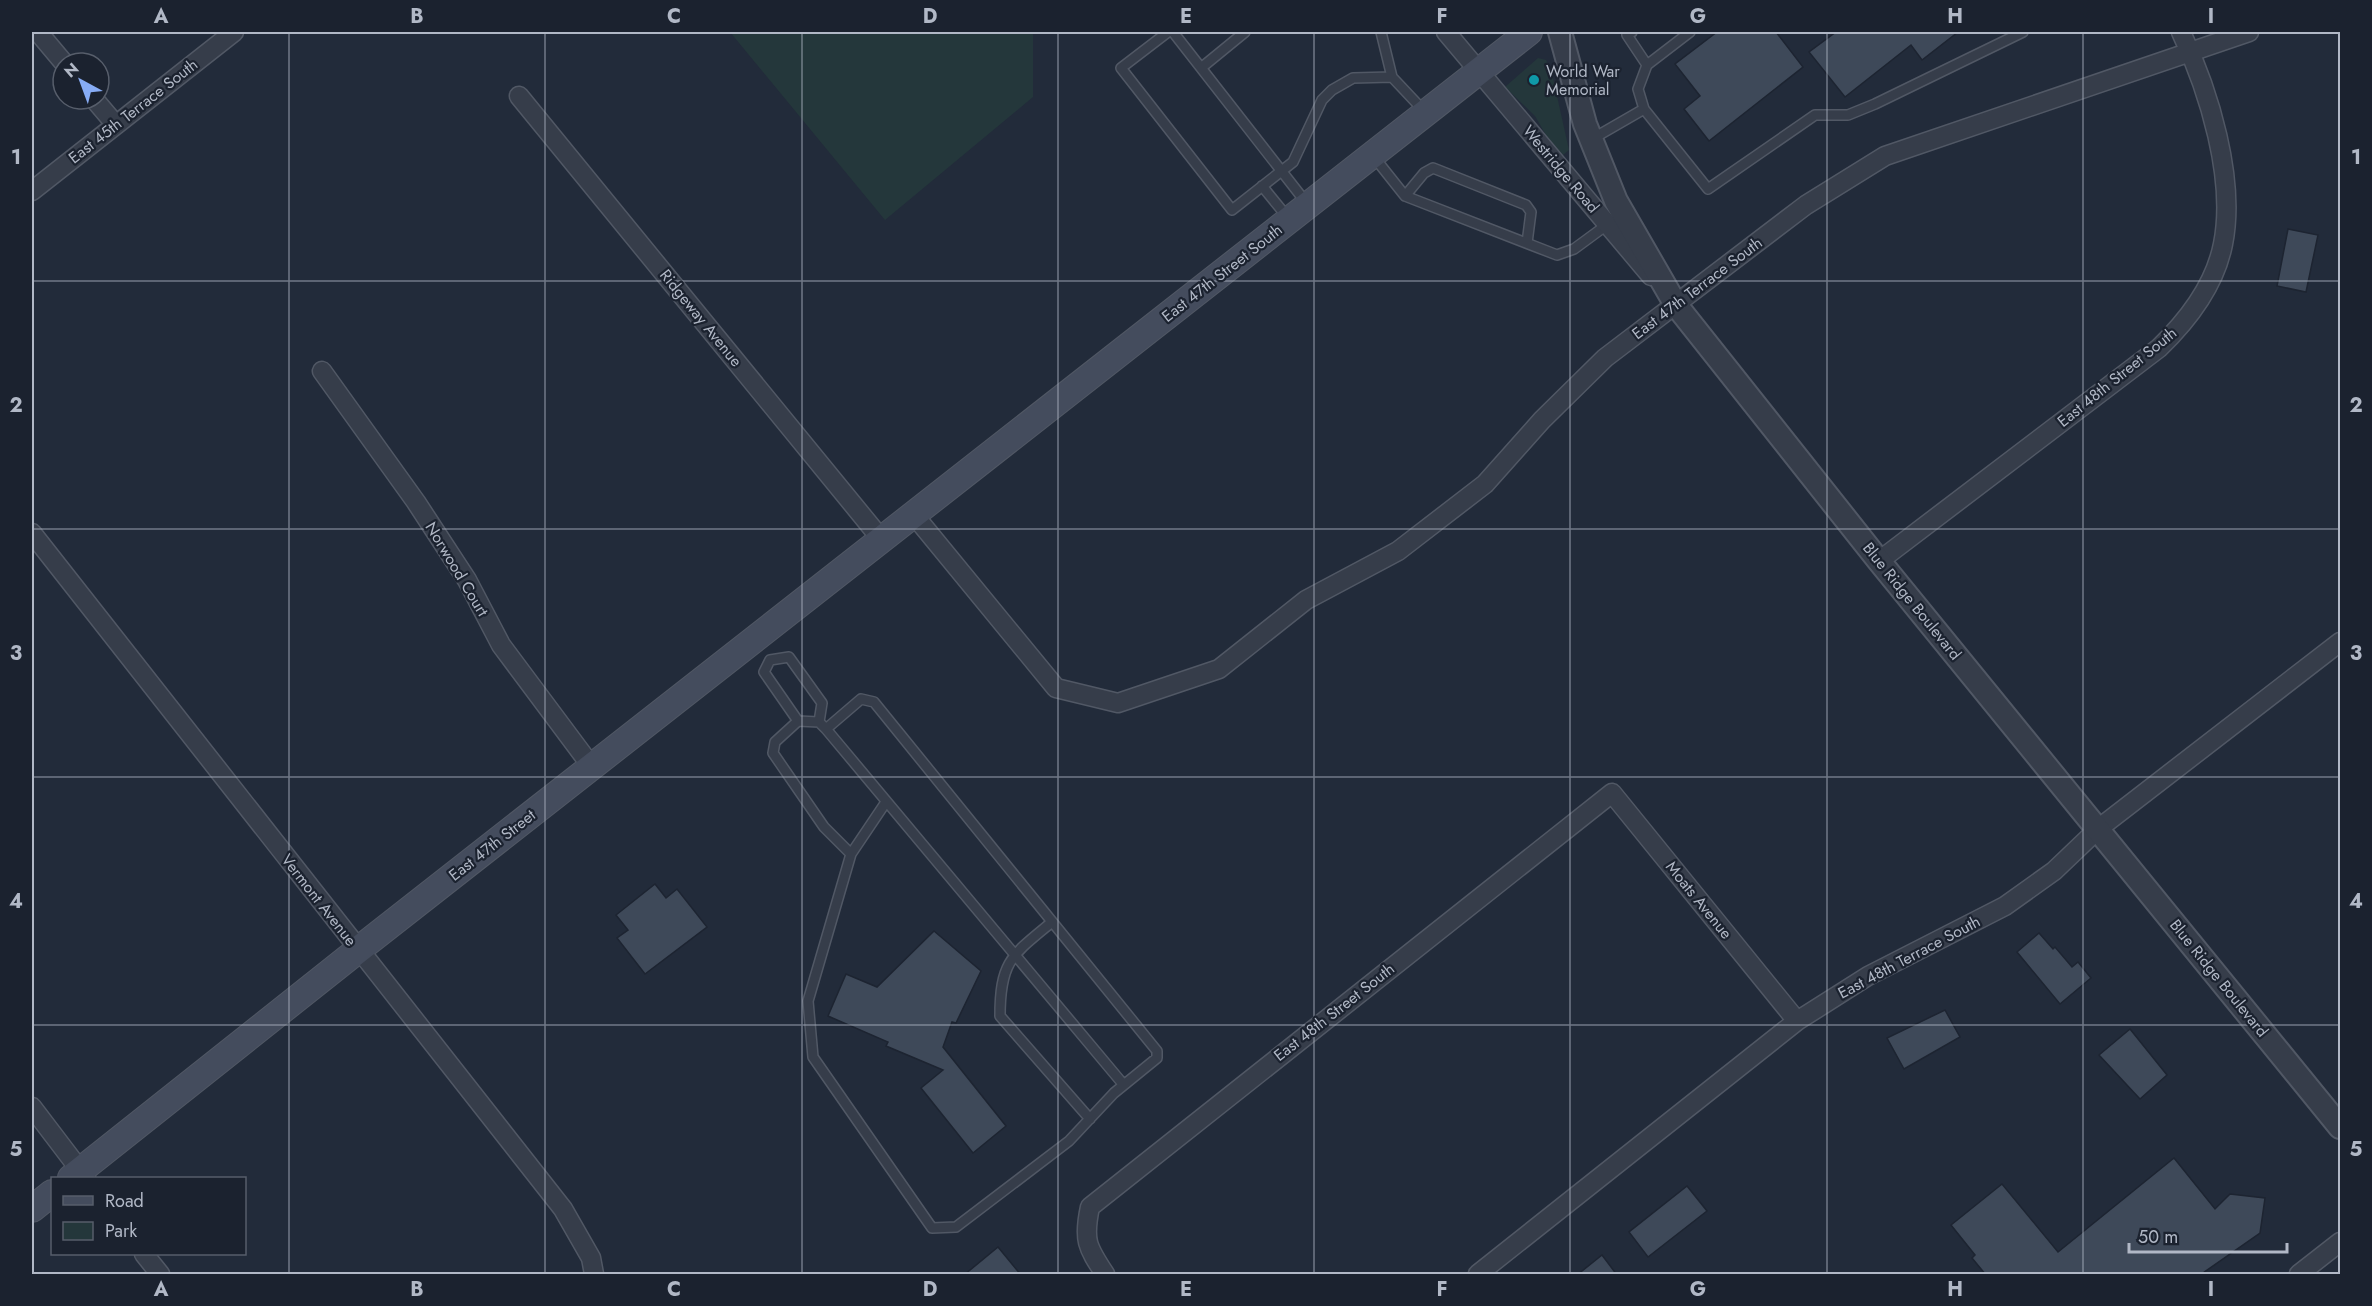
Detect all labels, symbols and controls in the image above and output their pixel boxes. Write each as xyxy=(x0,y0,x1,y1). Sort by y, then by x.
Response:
text: A xyxy=(153,2,169,31)
text: B xyxy=(410,2,424,31)
text: C xyxy=(667,2,681,31)
text: D xyxy=(923,2,937,31)
text: E xyxy=(1180,2,1192,31)
text: F xyxy=(1436,2,1448,31)
text: G xyxy=(1690,2,1706,31)
text: H xyxy=(1947,2,1963,31)
text: I xyxy=(2208,2,2214,31)
north arrow xyxy=(51,51,111,111)
street label: East 45th Terrace South xyxy=(63,53,203,169)
text: N xyxy=(59,57,84,83)
place label: World War Memorial xyxy=(1546,60,1620,101)
marker: World War Memorial xyxy=(1527,73,1541,87)
street label: Westridge Road xyxy=(1517,120,1605,218)
text: 1 xyxy=(11,143,21,172)
text: 1 xyxy=(2351,143,2361,172)
street label: East 47th Street South xyxy=(1157,219,1287,327)
street label: East 47th Terrace South xyxy=(1627,231,1767,345)
street label: Ridgeway Avenue xyxy=(654,264,748,372)
street label: East 48th Street South xyxy=(2052,322,2182,432)
text: 2 xyxy=(9,391,23,420)
text: 2 xyxy=(2349,391,2363,420)
street label: Norwood Court xyxy=(420,517,494,621)
street label: Blue Ridge Boulevard xyxy=(1857,537,1967,665)
text: 3 xyxy=(10,639,22,668)
text: 3 xyxy=(2350,639,2362,668)
street label: East 47th Street xyxy=(444,804,540,886)
street label: Vermont Avenue xyxy=(276,849,362,951)
street label: Moats Avenue xyxy=(1660,856,1738,944)
text: 4 xyxy=(9,887,23,916)
text: 4 xyxy=(2349,887,2363,916)
street label: East 48th Terrace South xyxy=(1834,910,1984,1004)
street label: Blue Ridge Boulevard xyxy=(2164,914,2274,1042)
street label: East 48th Street South xyxy=(1269,957,1399,1067)
text: 5 xyxy=(10,1135,23,1164)
text: 5 xyxy=(2350,1135,2363,1164)
legend xyxy=(51,1177,246,1255)
text: Road xyxy=(105,1188,144,1214)
scale bar xyxy=(2129,1216,2286,1254)
text: Park xyxy=(105,1218,137,1244)
text: 50 m xyxy=(2138,1224,2178,1250)
text: A xyxy=(153,1275,169,1304)
text: B xyxy=(410,1275,424,1304)
text: C xyxy=(667,1275,681,1304)
text: D xyxy=(923,1275,937,1304)
text: E xyxy=(1180,1275,1192,1304)
text: F xyxy=(1436,1275,1448,1304)
text: G xyxy=(1690,1275,1706,1304)
text: H xyxy=(1947,1275,1963,1304)
text: I xyxy=(2208,1275,2214,1304)

